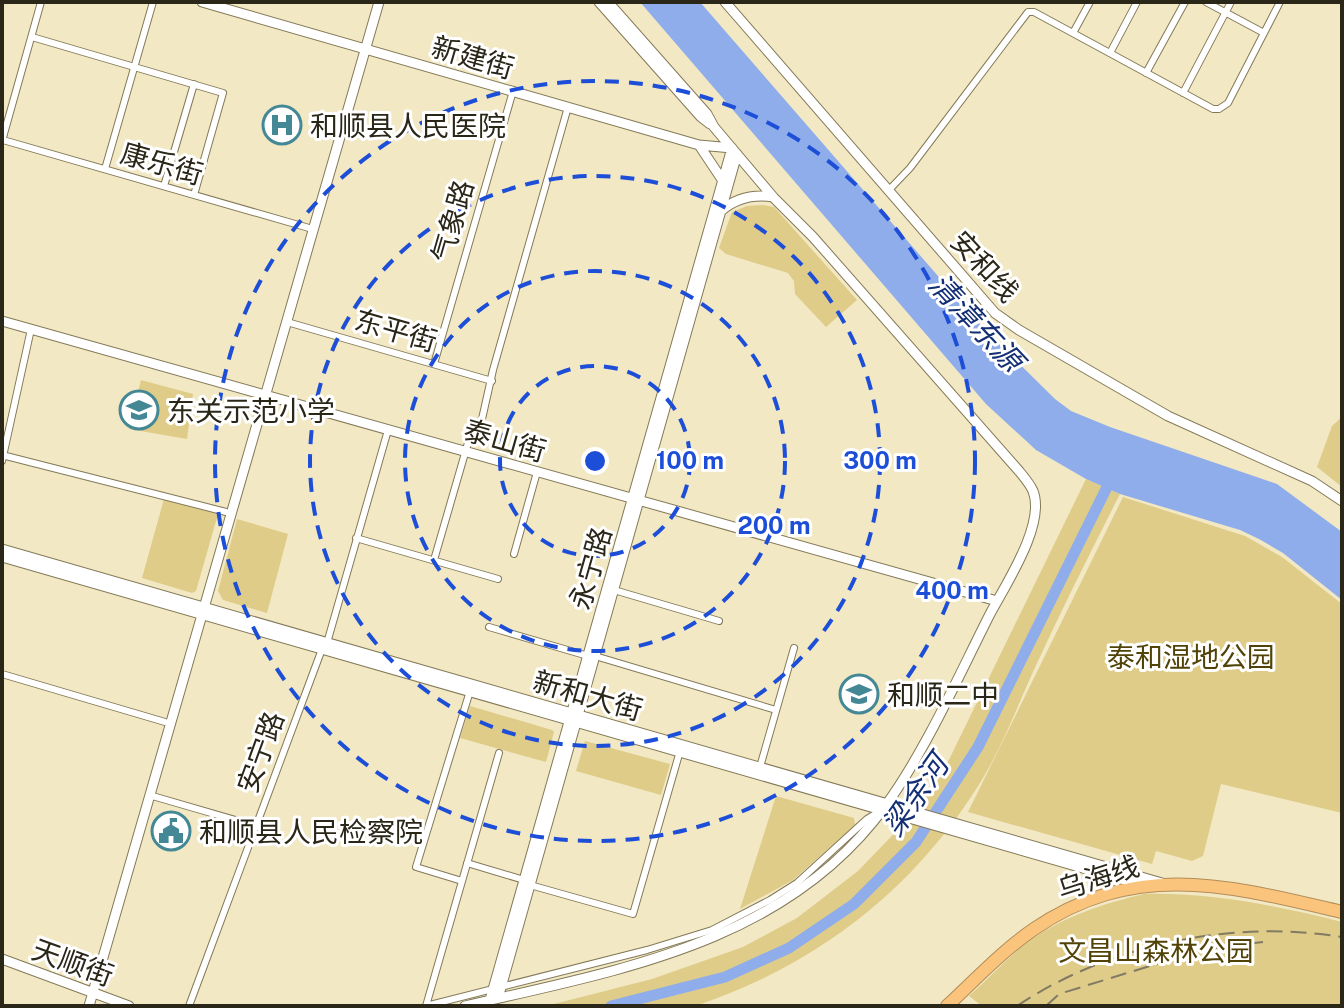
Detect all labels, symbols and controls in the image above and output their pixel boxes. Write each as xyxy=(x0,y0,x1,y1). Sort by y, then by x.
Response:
street label: 新建街 xyxy=(428,30,518,84)
hospital icon: 和顺县人民医院 xyxy=(261,104,303,146)
place label: 和顺县人民医院 xyxy=(310,109,506,142)
street label: 康乐街 xyxy=(117,136,207,190)
street label: 气象路 xyxy=(425,176,479,266)
street label: 安和线 xyxy=(944,224,1026,308)
water label: 清漳东源 xyxy=(922,266,1033,382)
street label: 东平街 xyxy=(351,303,441,357)
school or university icon: 东关示范小学 xyxy=(118,389,160,431)
place label: 东关示范小学 xyxy=(167,394,335,427)
street label: 泰山街 xyxy=(460,413,550,467)
text: 100 m xyxy=(656,446,724,474)
text: 300 m xyxy=(843,446,917,474)
centre of rings xyxy=(581,447,609,475)
text: 200 m xyxy=(737,511,811,539)
street label: 永宁路 xyxy=(563,523,617,613)
text: 400 m xyxy=(915,576,989,604)
park label: 泰和湿地公园 xyxy=(1107,640,1275,673)
street label: 新和大街 xyxy=(530,664,646,726)
school or university icon: 和顺二中 xyxy=(838,673,880,715)
place label: 和顺二中 xyxy=(887,678,999,711)
street label: 安宁路 xyxy=(230,707,290,797)
water label: 梁余河 xyxy=(874,744,958,842)
public building icon: 和顺县人民检察院 xyxy=(150,810,192,852)
place label: 和顺县人民检察院 xyxy=(199,815,423,848)
street label: 乌海线 xyxy=(1053,848,1143,906)
street label: 天顺街 xyxy=(28,932,118,992)
park label: 文昌山森林公园 xyxy=(1058,934,1254,967)

